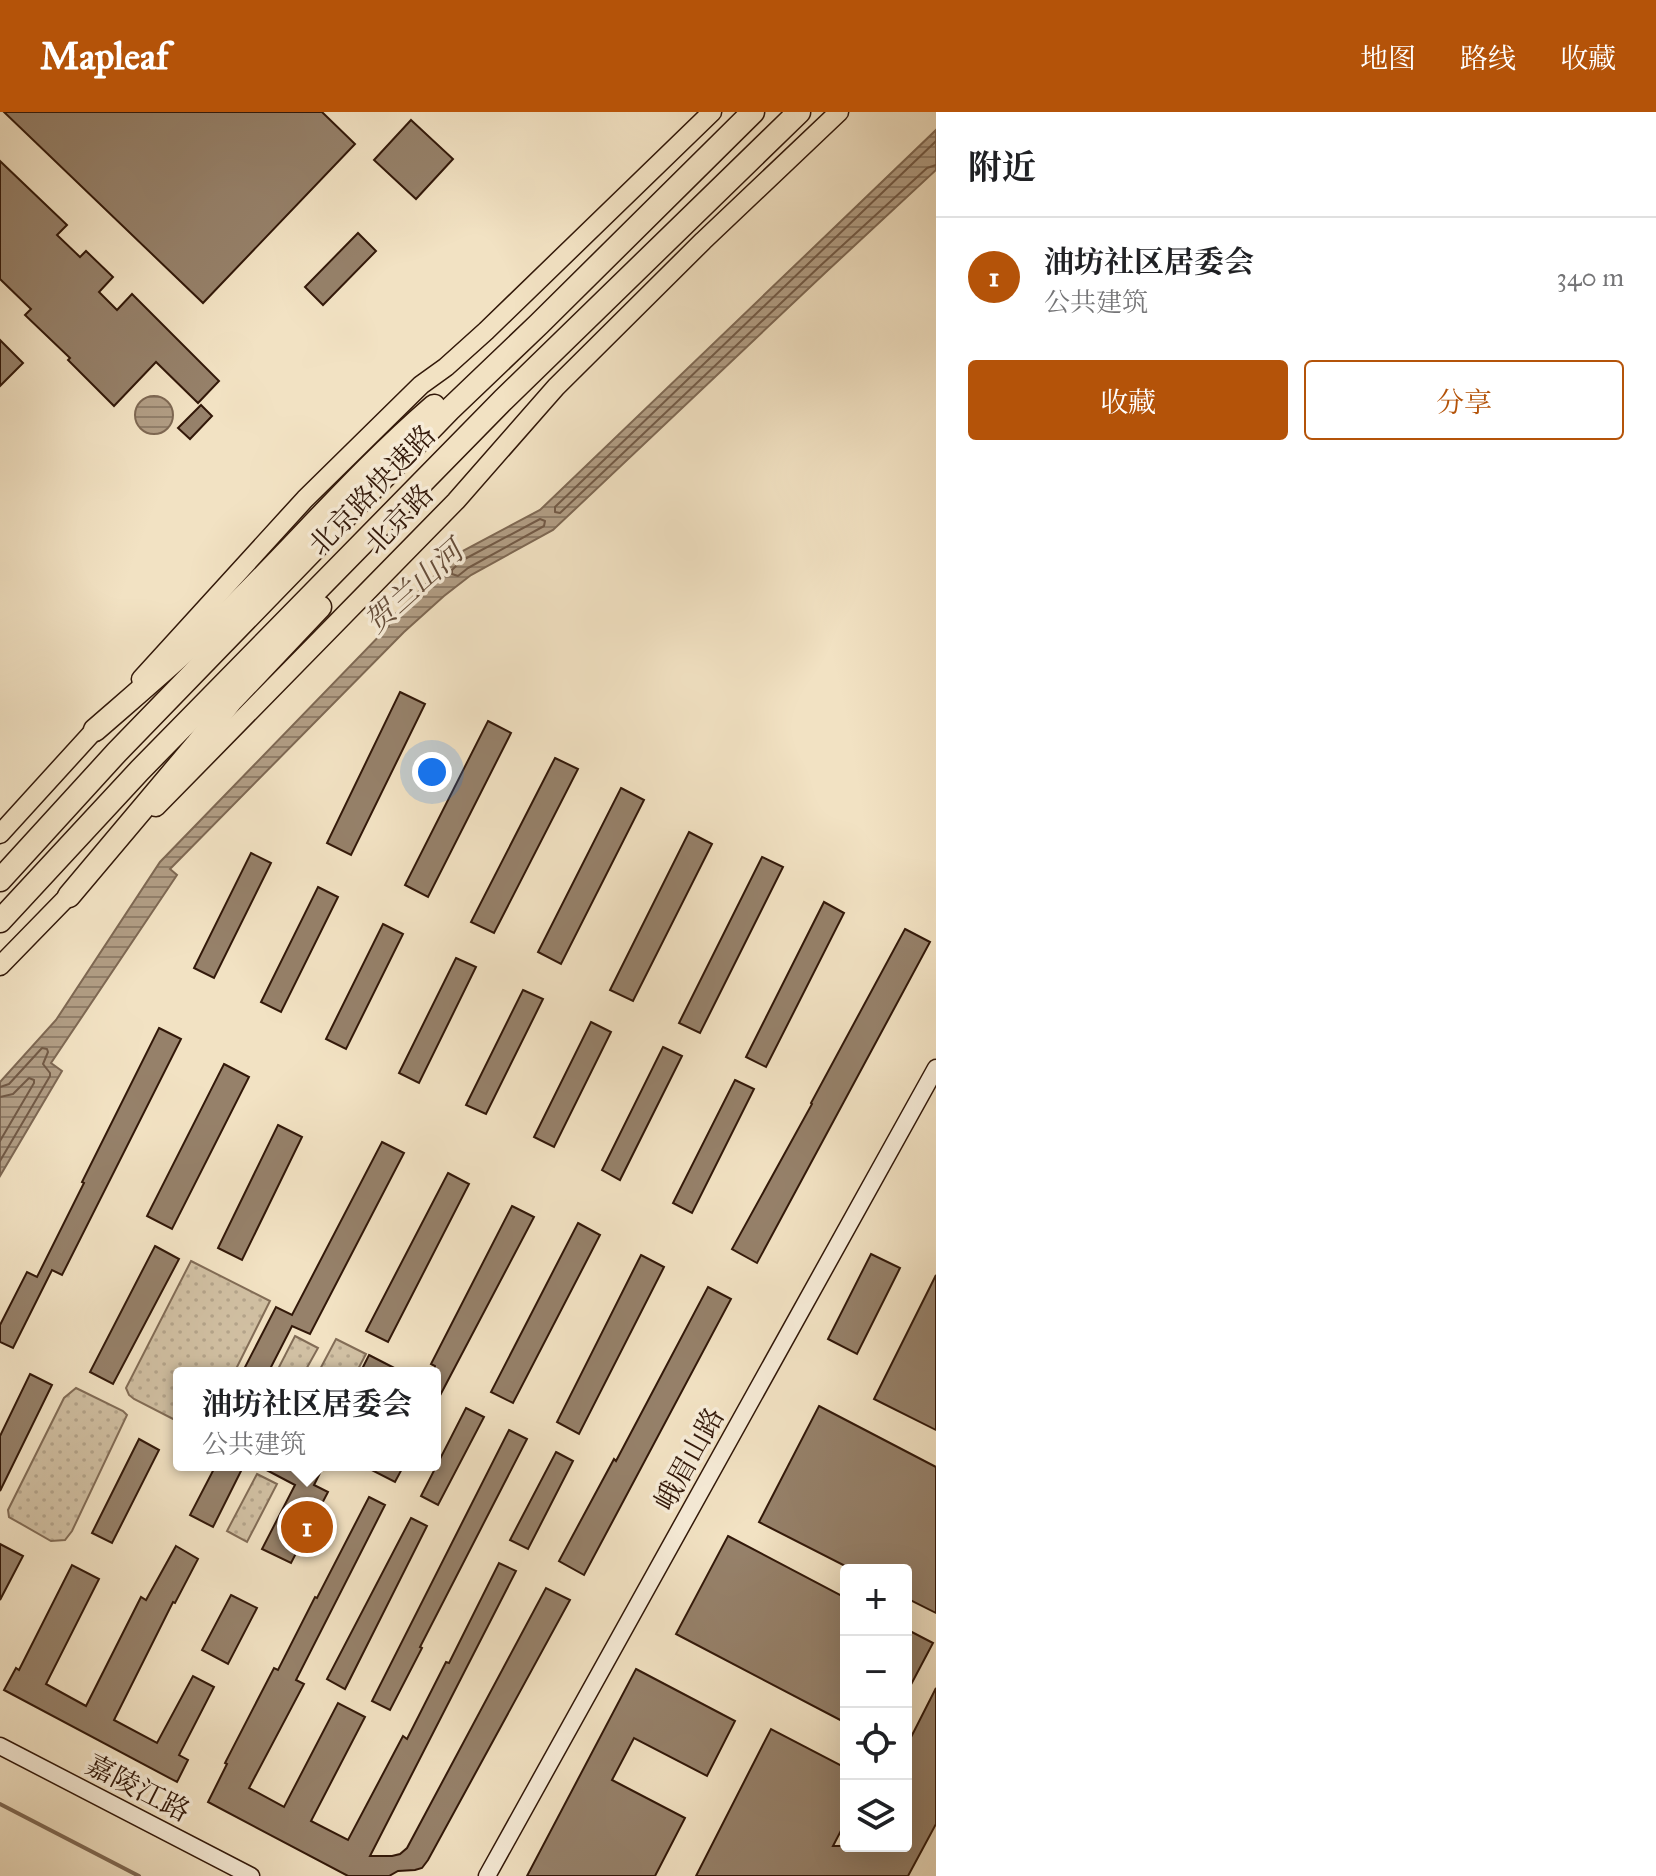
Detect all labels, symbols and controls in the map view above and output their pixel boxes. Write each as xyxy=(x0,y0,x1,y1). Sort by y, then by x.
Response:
text: Mapleaf xyxy=(40,33,169,79)
text: 地图 xyxy=(1360,41,1416,76)
text: 路线 xyxy=(1460,41,1516,76)
text: 收藏 xyxy=(1560,41,1616,76)
text: 附近 xyxy=(968,147,1036,188)
text: 油坊社区居委会 xyxy=(1044,244,1254,280)
text: 1 xyxy=(989,261,999,293)
text: 340 m xyxy=(1557,261,1624,293)
text: 公共建筑 xyxy=(1044,286,1148,318)
button: 收藏 xyxy=(968,360,1288,440)
button: 分享 xyxy=(1304,360,1624,440)
street label: 北京路快速路 xyxy=(302,418,442,562)
street label: 北京路 xyxy=(358,477,440,561)
water label: 贺兰山河 xyxy=(357,530,474,641)
your location xyxy=(412,752,452,792)
popup xyxy=(173,1367,441,1471)
text: 油坊社区居委会 xyxy=(202,1386,412,1422)
street label: 峨眉山路 xyxy=(647,1402,731,1516)
text: 公共建筑 xyxy=(202,1428,306,1460)
pin: 1 xyxy=(281,1497,333,1557)
map controls xyxy=(840,1564,912,1852)
button: + xyxy=(840,1564,912,1636)
button: − xyxy=(840,1636,912,1708)
button: locate xyxy=(840,1708,912,1780)
street label: 嘉陵江路 xyxy=(80,1747,196,1829)
button: layers xyxy=(840,1780,912,1852)

